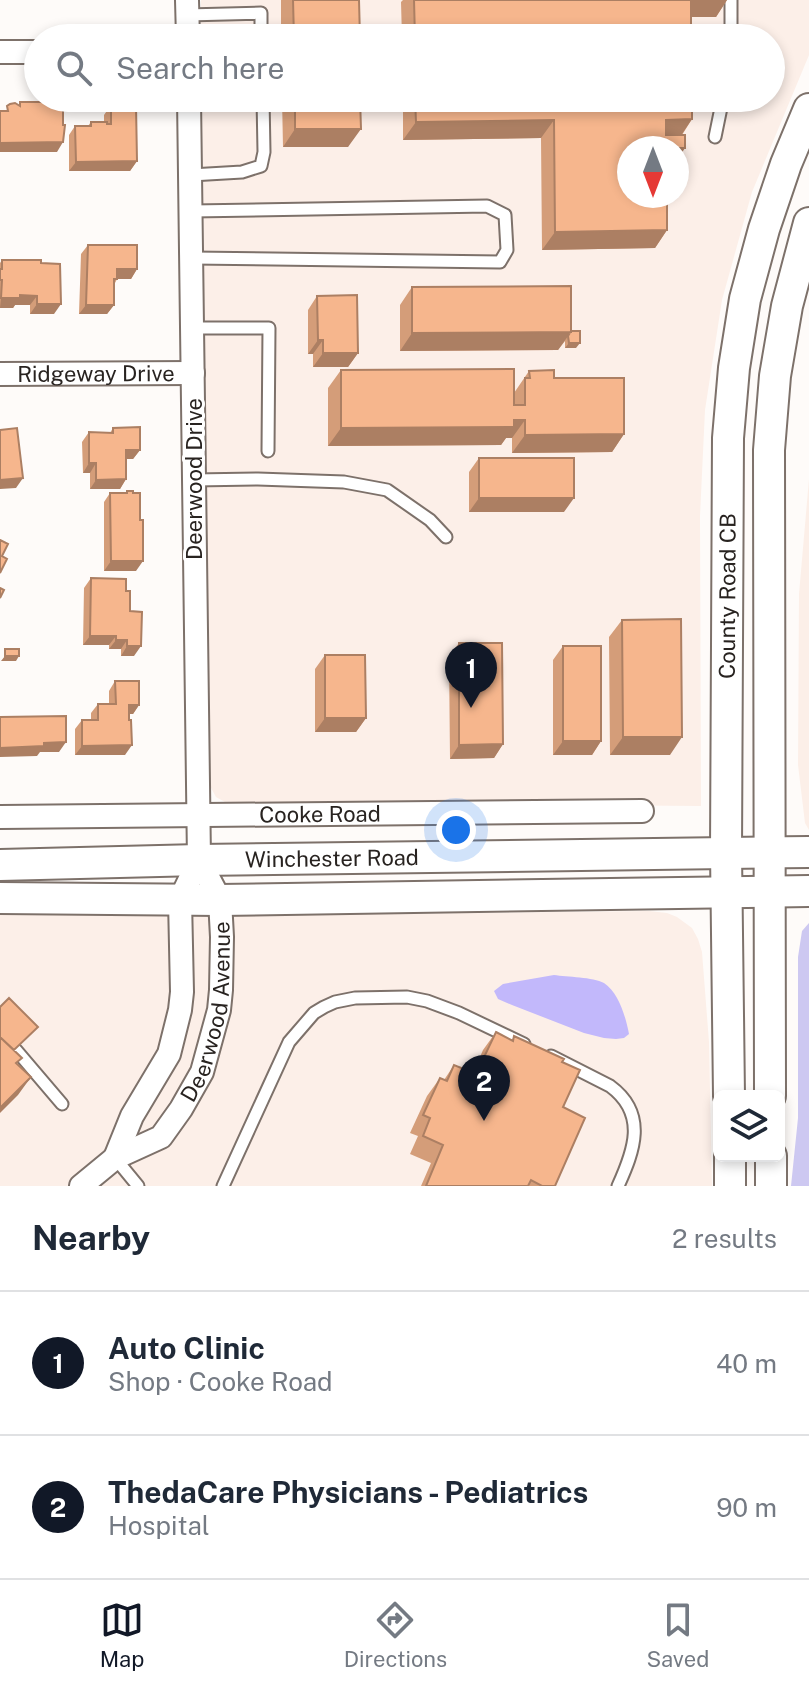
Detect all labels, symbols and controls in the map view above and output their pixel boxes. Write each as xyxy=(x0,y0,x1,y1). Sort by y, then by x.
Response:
search box xyxy=(24,24,785,112)
icon: search xyxy=(52,46,96,90)
text: Search here xyxy=(116,50,284,86)
north arrow xyxy=(617,136,689,208)
street label: Ridgeway Drive xyxy=(17,360,175,387)
street label: Deerwood Drive xyxy=(181,398,207,560)
street label: County Road CB xyxy=(714,513,741,679)
pin: 1 xyxy=(445,642,497,708)
street label: Cooke Road xyxy=(259,800,381,828)
your location xyxy=(436,810,476,850)
street label: Winchester Road xyxy=(245,844,419,872)
street label: Deerwood Avenue xyxy=(175,921,235,1106)
pin: 2 xyxy=(458,1055,510,1121)
map controls xyxy=(713,1090,785,1162)
button: layers xyxy=(713,1090,785,1162)
text: Nearby xyxy=(32,1218,150,1258)
text: 2 results xyxy=(672,1223,777,1254)
text: Auto Clinic xyxy=(108,1330,265,1366)
text: 1 xyxy=(52,1348,64,1379)
text: 40 m xyxy=(716,1348,777,1379)
text: Shop · Cooke Road xyxy=(108,1366,333,1397)
text: ThedaCare Physicians - Pediatrics xyxy=(108,1474,588,1510)
text: 2 xyxy=(50,1492,66,1523)
text: 90 m xyxy=(716,1492,777,1523)
text: Hospital xyxy=(108,1510,210,1541)
tab: Map xyxy=(100,1598,144,1672)
tab: Directions xyxy=(344,1598,447,1672)
tab: Saved xyxy=(646,1598,709,1672)

